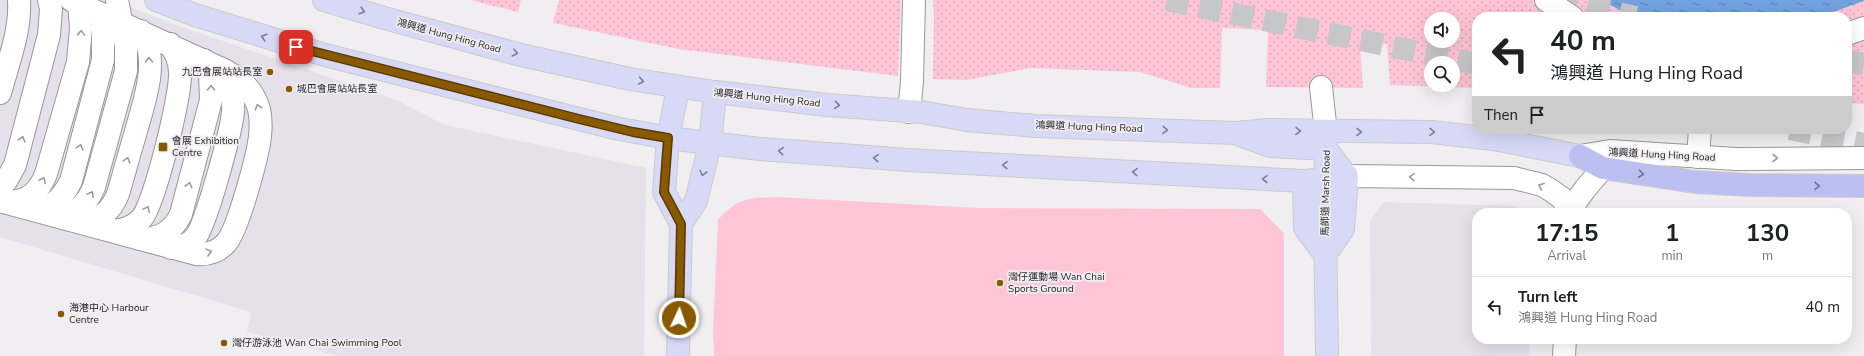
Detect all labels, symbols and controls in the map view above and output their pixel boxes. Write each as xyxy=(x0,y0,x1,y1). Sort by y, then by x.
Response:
one-way arrow xyxy=(358,7,365,15)
map controls xyxy=(1424,12,1460,92)
button: sound xyxy=(1424,12,1460,48)
street label: 鴻興道 Hung Hing Road xyxy=(395,15,503,57)
text: 40 m xyxy=(1550,22,1616,60)
icon: left xyxy=(1484,28,1536,80)
one-way arrow xyxy=(76,30,85,36)
pin xyxy=(279,30,313,64)
one-way arrow xyxy=(260,33,267,42)
icon: arrive xyxy=(285,36,307,58)
one-way arrow xyxy=(511,48,518,57)
button: search xyxy=(1424,56,1460,92)
one-way arrow xyxy=(145,57,153,63)
text: 鴻興道 Hung Hing Road xyxy=(1550,61,1743,85)
place label: 九巴會展站站長室 xyxy=(182,65,262,79)
marker: 九巴會展站站長室 xyxy=(265,67,275,77)
one-way arrow xyxy=(638,76,645,85)
place label: 城巴會展站站長室 xyxy=(297,82,377,96)
marker: 城巴會展站站長室 xyxy=(284,84,294,94)
one-way arrow xyxy=(207,85,215,91)
street label: 鴻興道 Hung Hing Road xyxy=(713,85,821,111)
one-way arrow xyxy=(834,101,840,110)
one-way arrow xyxy=(254,104,263,111)
icon: arrive xyxy=(1526,104,1548,126)
text: Then xyxy=(1484,105,1518,125)
street label: 鴻興道 Hung Hing Road xyxy=(1035,118,1143,136)
one-way arrow xyxy=(1162,126,1168,134)
one-way arrow xyxy=(1295,126,1301,135)
one-way arrow xyxy=(1357,128,1363,136)
one-way arrow xyxy=(1429,128,1435,137)
place label: 會展 Exhibition Centre xyxy=(172,134,239,160)
one-way arrow xyxy=(17,136,26,143)
marker: 會展 Exhibition Centre xyxy=(157,141,169,153)
one-way arrow xyxy=(75,144,84,151)
street label: 鴻興道 Hung Hing Road xyxy=(1608,145,1716,165)
one-way arrow xyxy=(778,146,784,155)
street label: 馬師道 Marsh Road xyxy=(1318,150,1334,236)
one-way arrow xyxy=(873,154,879,163)
one-way arrow xyxy=(1772,154,1778,162)
one-way arrow xyxy=(123,157,131,164)
one-way arrow xyxy=(1002,161,1008,170)
one-way arrow xyxy=(1132,168,1138,177)
one-way arrow xyxy=(699,169,708,176)
one-way arrow xyxy=(1638,169,1645,178)
one-way arrow xyxy=(1409,173,1415,181)
one-way arrow xyxy=(1262,175,1268,184)
one-way arrow xyxy=(39,177,46,184)
one-way arrow xyxy=(184,182,193,189)
one-way arrow xyxy=(1538,182,1545,190)
one-way arrow xyxy=(1814,182,1820,190)
one-way arrow xyxy=(86,191,94,198)
one-way arrow xyxy=(142,206,149,213)
text: 17:15 xyxy=(1535,217,1598,249)
text: 1 xyxy=(1665,217,1679,249)
text: 130 xyxy=(1746,217,1789,249)
text: Arrival xyxy=(1547,247,1586,265)
text: min xyxy=(1661,247,1683,265)
text: m xyxy=(1762,247,1773,265)
one-way arrow xyxy=(206,249,212,257)
place label: 灣仔運動場 Wan Chai Sports Ground xyxy=(1008,270,1105,296)
marker: 灣仔運動場 Wan Chai Sports Ground xyxy=(995,278,1005,288)
text: Turn left xyxy=(1518,287,1577,307)
icon: left xyxy=(1484,296,1506,318)
position arrow xyxy=(658,297,700,339)
text: 40 m xyxy=(1805,297,1840,317)
place label: 海港中心 Harbour Centre xyxy=(69,301,149,327)
marker: 海港中心 Harbour Centre xyxy=(56,309,66,319)
text: 鴻興道 Hung Hing Road xyxy=(1518,309,1657,327)
place label: 灣仔游泳池 Wan Chai Swimming Pool xyxy=(232,336,402,350)
marker: 灣仔游泳池 Wan Chai Swimming Pool xyxy=(219,338,229,348)

